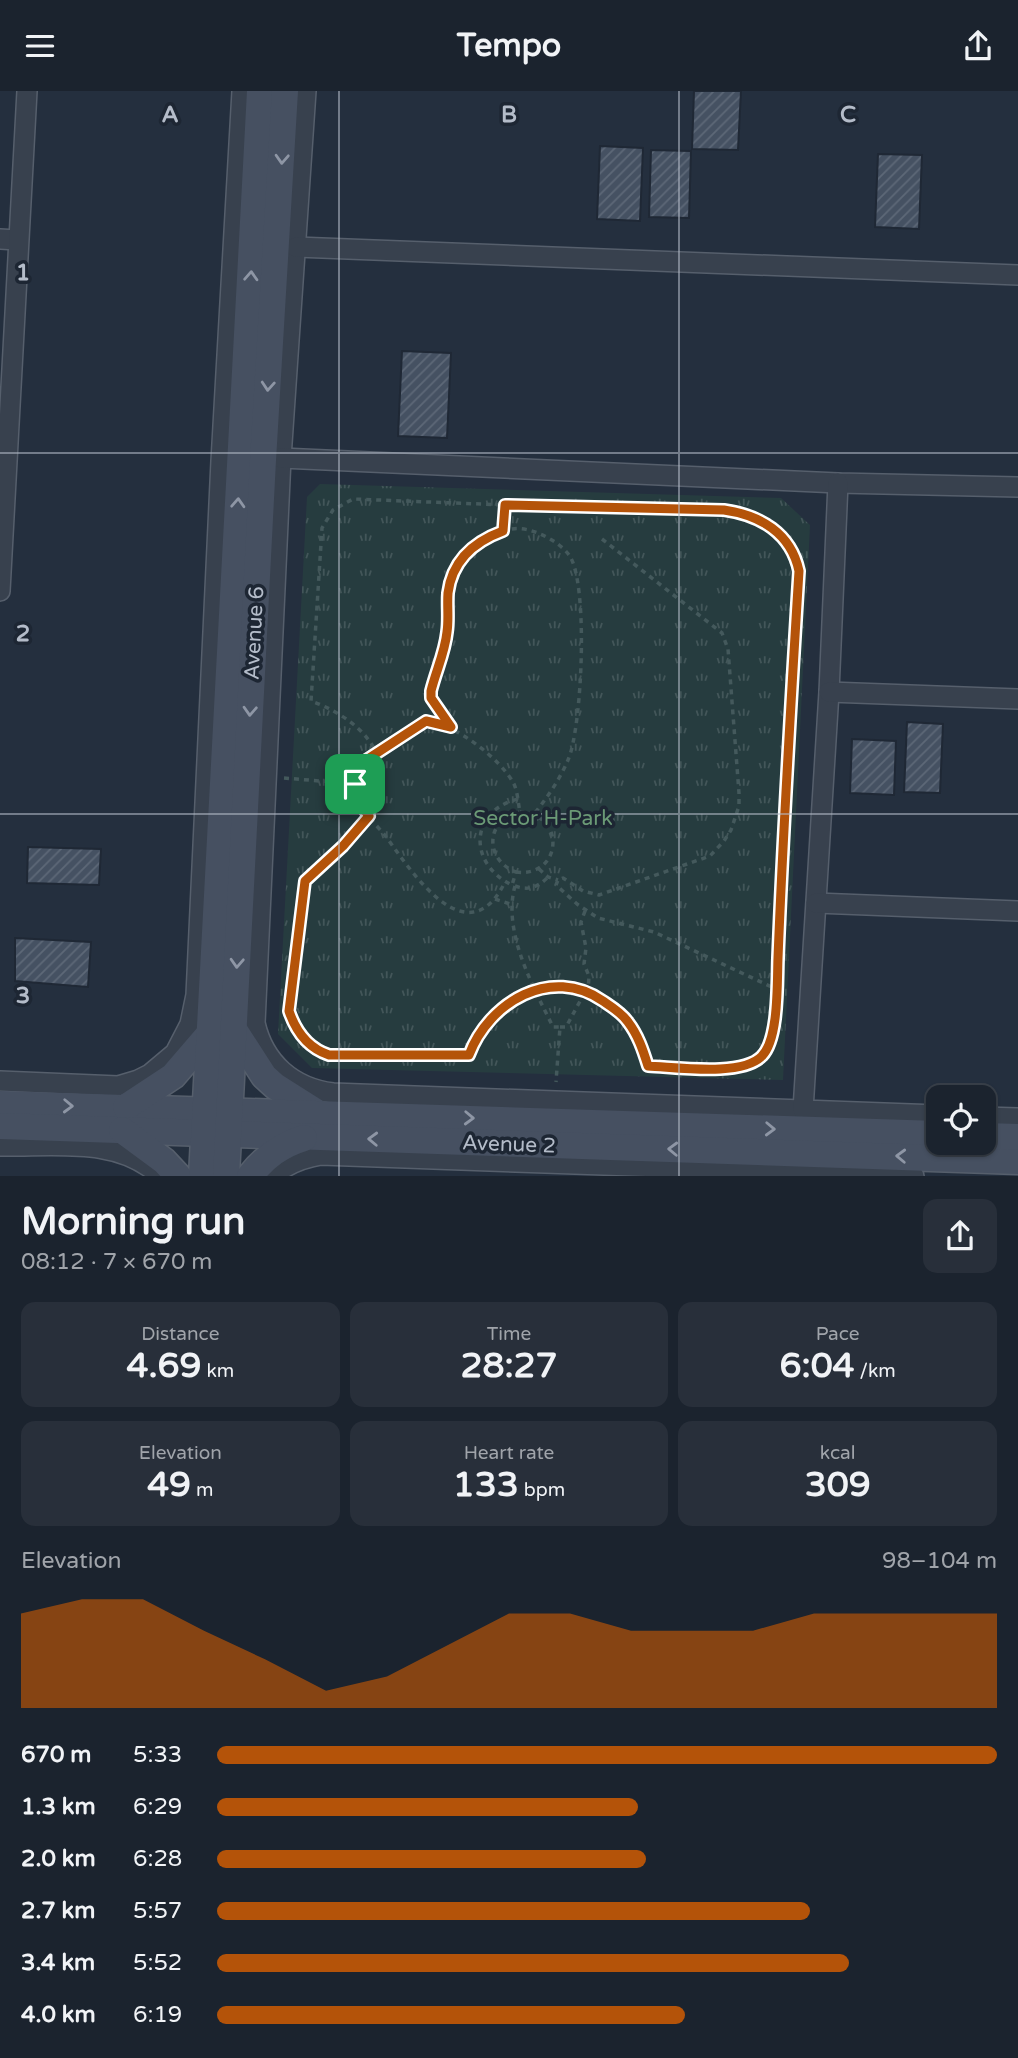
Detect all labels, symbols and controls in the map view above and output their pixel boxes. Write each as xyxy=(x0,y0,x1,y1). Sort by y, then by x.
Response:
icon: menu xyxy=(21,27,59,65)
text: Tempo xyxy=(457,27,561,65)
icon: share xyxy=(959,27,997,65)
text: A xyxy=(161,101,179,129)
text: B xyxy=(501,101,517,129)
text: C xyxy=(840,101,856,129)
one-way arrow xyxy=(274,154,289,165)
text: 1 xyxy=(16,259,30,287)
one-way arrow xyxy=(243,270,258,281)
one-way arrow xyxy=(261,381,276,392)
one-way arrow xyxy=(230,497,245,508)
street label: Avenue 6 xyxy=(240,586,269,681)
text: 2 xyxy=(16,620,30,648)
one-way arrow xyxy=(243,706,258,717)
pin xyxy=(325,754,385,814)
icon: arrive xyxy=(336,765,374,803)
park label: Sector H-Park xyxy=(473,806,613,831)
one-way arrow xyxy=(230,958,245,969)
text: 3 xyxy=(16,982,30,1010)
map controls xyxy=(926,1085,996,1155)
button: locate xyxy=(926,1085,996,1155)
one-way arrow xyxy=(63,1098,74,1113)
one-way arrow xyxy=(464,1111,475,1126)
one-way arrow xyxy=(765,1121,776,1136)
street label: Avenue 2 xyxy=(462,1130,556,1159)
one-way arrow xyxy=(367,1132,378,1147)
one-way arrow xyxy=(668,1141,679,1156)
one-way arrow xyxy=(895,1149,906,1164)
text: Morning run xyxy=(21,1199,245,1245)
button: share xyxy=(923,1199,997,1273)
text: 08:12 · 7 × 670 m xyxy=(21,1248,212,1276)
text: Distance xyxy=(141,1323,219,1345)
text: Time xyxy=(487,1323,531,1345)
text: Pace xyxy=(816,1323,860,1345)
text: 4.69 xyxy=(126,1345,201,1387)
text: 28:27 xyxy=(460,1345,558,1387)
text: 6:04 xyxy=(780,1345,855,1387)
text: km xyxy=(201,1360,234,1382)
text: /km xyxy=(855,1360,896,1382)
text: Elevation xyxy=(139,1442,222,1464)
text: Heart rate xyxy=(464,1442,554,1464)
text: kcal xyxy=(820,1442,856,1464)
text: 49 xyxy=(147,1464,191,1506)
text: 133 xyxy=(453,1464,519,1506)
text: 309 xyxy=(805,1464,871,1506)
text: m xyxy=(191,1479,214,1501)
text: bpm xyxy=(519,1479,565,1501)
text: Elevation xyxy=(21,1547,122,1575)
text: 98–104 m xyxy=(882,1547,997,1575)
text: 670 m xyxy=(21,1741,91,1769)
text: 5:33 xyxy=(133,1741,182,1769)
text: 1.3 km xyxy=(21,1793,96,1821)
text: 6:29 xyxy=(133,1793,182,1821)
text: 2.0 km xyxy=(21,1845,96,1873)
text: 6:28 xyxy=(133,1845,182,1873)
text: 2.7 km xyxy=(21,1897,95,1925)
text: 5:57 xyxy=(133,1897,182,1925)
text: 3.4 km xyxy=(21,1949,95,1977)
text: 5:52 xyxy=(133,1949,182,1977)
text: 4.0 km xyxy=(21,2001,96,2029)
text: 6:19 xyxy=(133,2001,182,2029)

